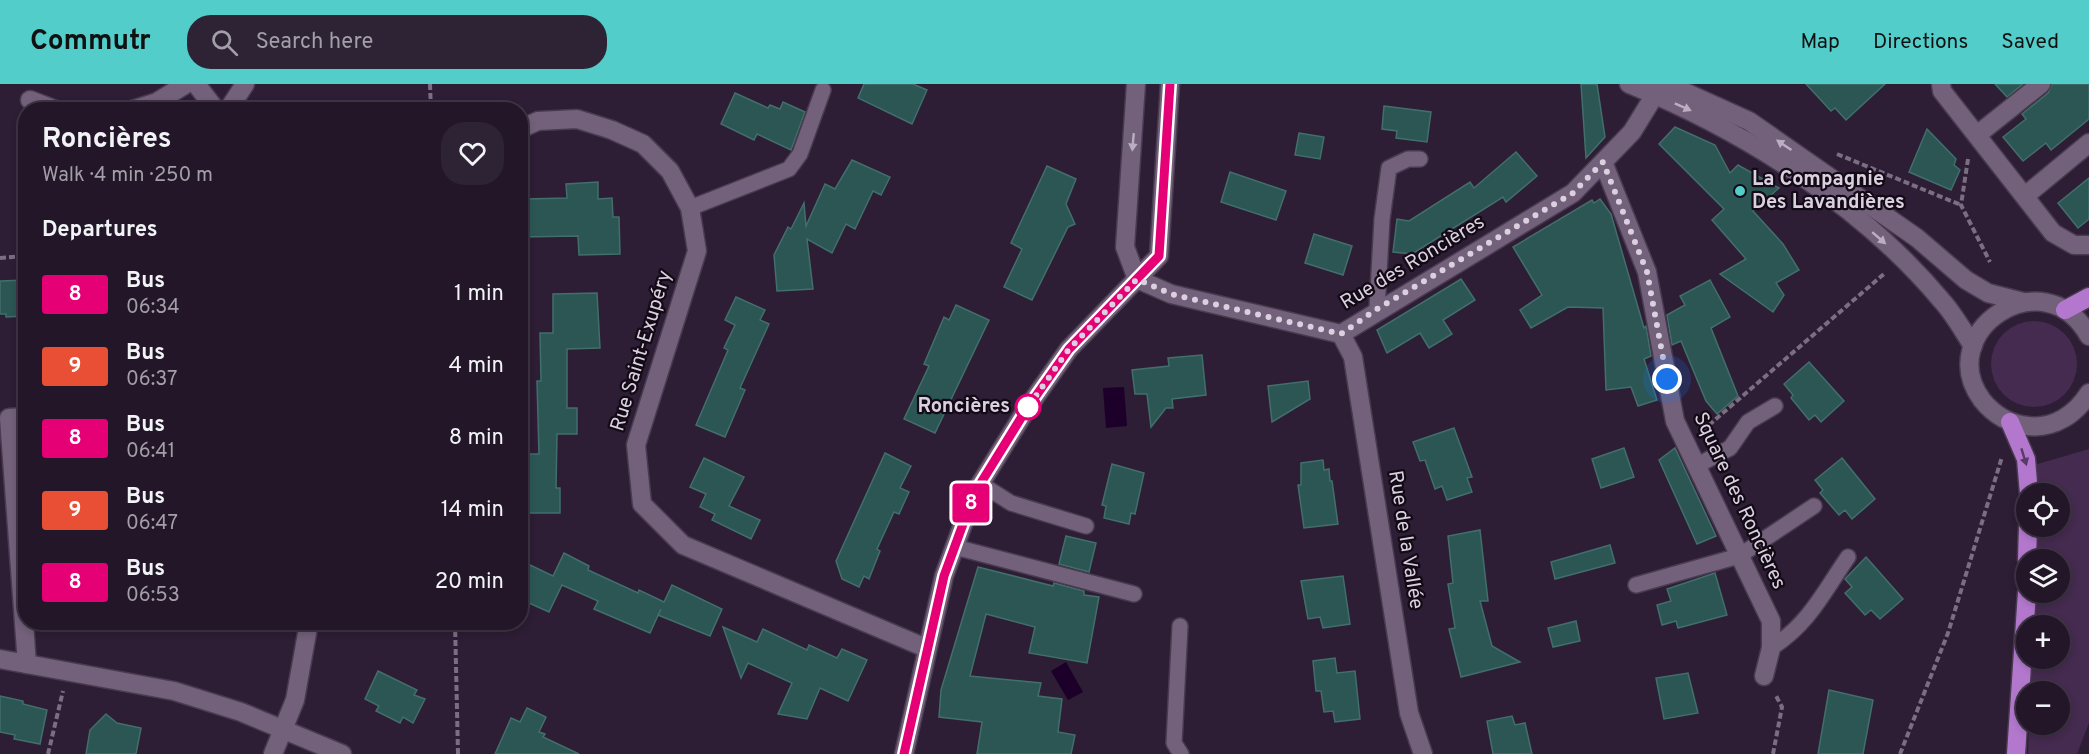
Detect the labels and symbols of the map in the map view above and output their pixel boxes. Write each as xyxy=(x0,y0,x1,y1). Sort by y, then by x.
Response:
one-way arrow xyxy=(1674,102,1692,112)
one-way arrow xyxy=(1128,133,1138,152)
one-way arrow xyxy=(1776,140,1793,151)
place label: La Compagnie Des Lavandières xyxy=(1752,167,1905,216)
marker: La Compagnie Des Lavandières xyxy=(1733,184,1747,198)
street label: Rue des Roncières xyxy=(1336,210,1490,316)
one-way arrow xyxy=(1871,231,1886,244)
street label: Rue Saint-Exupéry xyxy=(605,267,679,435)
your location xyxy=(1652,364,1682,394)
place label: Roncières xyxy=(918,394,1010,420)
marker: Roncières xyxy=(1015,394,1041,420)
street label: Square des Roncières xyxy=(1687,408,1791,594)
one-way arrow xyxy=(2020,448,2029,466)
street label: Rue de la Vallée xyxy=(1381,469,1429,611)
line badge: 8 xyxy=(952,484,990,522)

